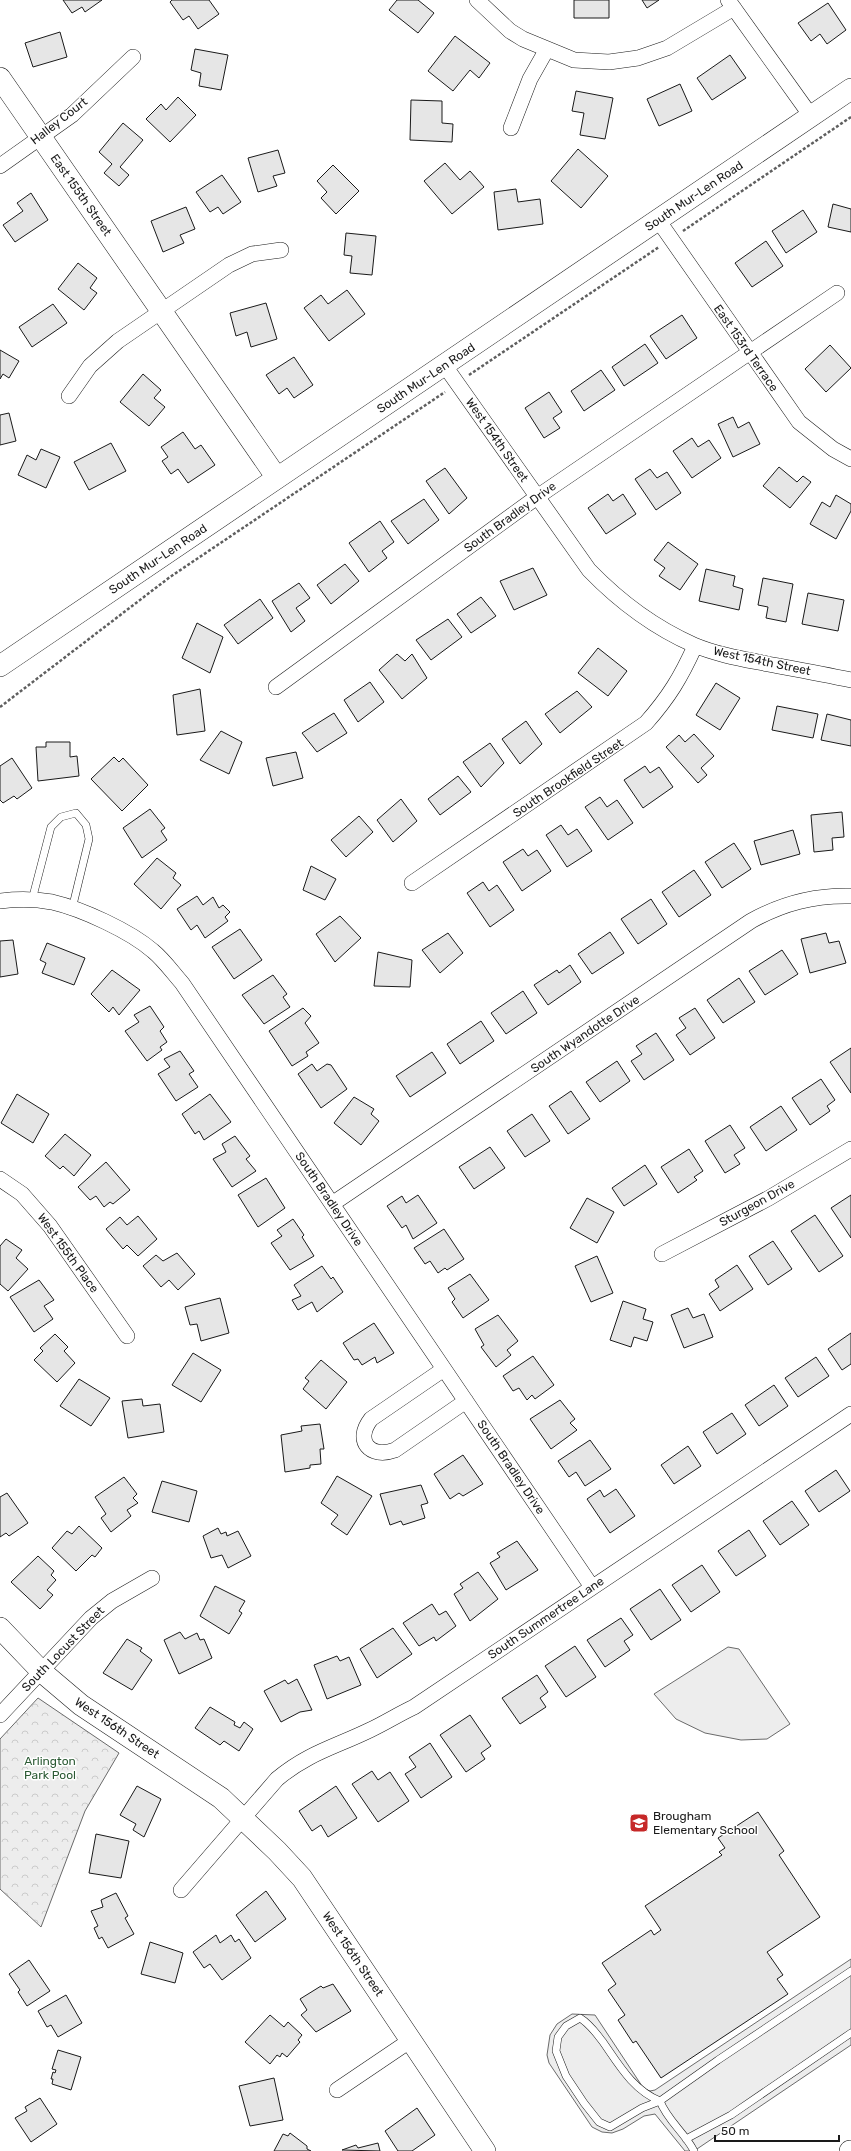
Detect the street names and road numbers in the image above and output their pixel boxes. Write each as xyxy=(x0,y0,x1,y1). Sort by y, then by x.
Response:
street label: Halley Court xyxy=(28,94,90,147)
street label: East 155th Street xyxy=(48,151,115,239)
street label: South Mur-Len Road xyxy=(642,158,746,234)
street label: East 153rd Terrace xyxy=(711,302,781,394)
street label: South Mur-Len Road xyxy=(374,340,478,416)
street label: West 154th Street xyxy=(463,395,531,485)
street label: South Bradley Drive xyxy=(461,479,559,555)
street label: South Mur-Len Road xyxy=(106,521,210,597)
street label: West 154th Street xyxy=(712,644,812,678)
street label: South Brookfield Street xyxy=(510,736,626,820)
street label: South Wyandotte Drive xyxy=(528,992,642,1076)
street label: South Bradley Drive xyxy=(292,1149,366,1249)
street label: Sturgeon Drive xyxy=(717,1176,797,1229)
street label: West 155th Place xyxy=(34,1211,102,1296)
street label: South Bradley Drive xyxy=(474,1417,548,1517)
street label: South Summertree Lane xyxy=(485,1574,607,1662)
street label: South Locust Street xyxy=(19,1604,107,1694)
street label: West 156th Street xyxy=(72,1695,162,1762)
street label: West 156th Street xyxy=(320,1909,387,1999)

